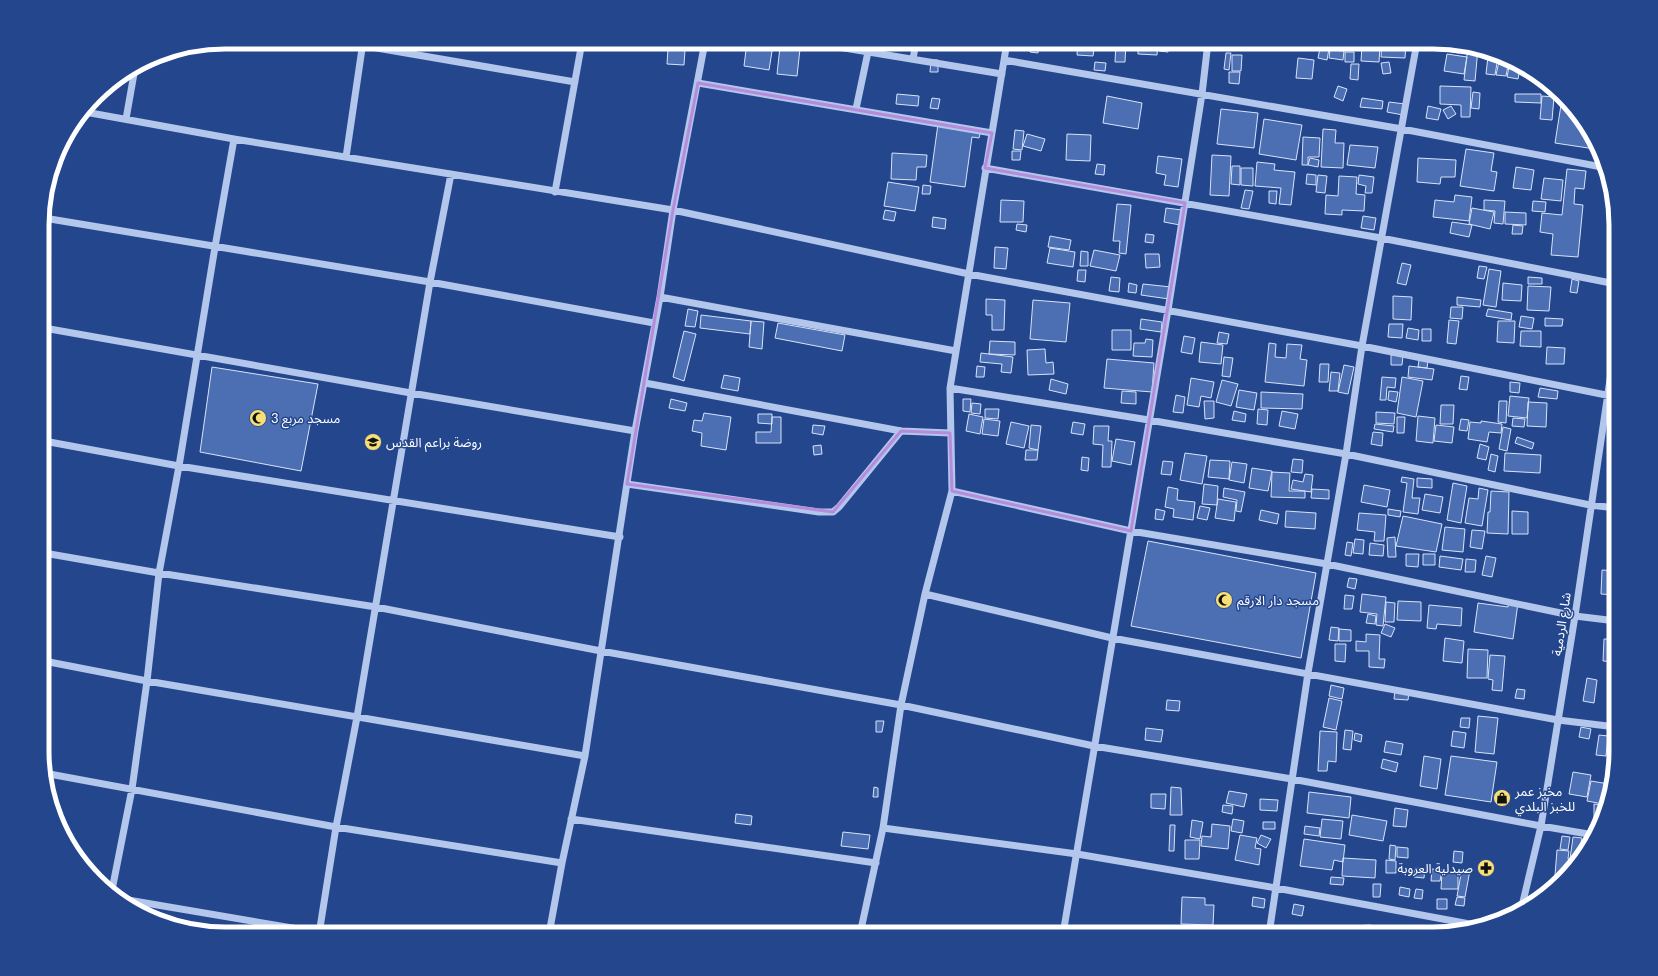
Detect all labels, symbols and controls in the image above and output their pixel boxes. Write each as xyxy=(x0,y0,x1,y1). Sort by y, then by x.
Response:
mosque icon: مسجد مربع 3 xyxy=(248,408,268,428)
place label: مسجد مربع 3 xyxy=(271,410,340,429)
school or university icon: روضة براعم القدس xyxy=(363,432,383,452)
place label: روضة براعم القدس xyxy=(386,434,482,453)
mosque icon: مسجد دار الارقم xyxy=(1214,590,1234,610)
street label: شارع الردمية xyxy=(1548,591,1577,657)
place label: مسجد دار الارقم xyxy=(1237,592,1319,611)
place label: مخبز عمر للخبز البلدي xyxy=(1514,783,1575,817)
shop icon: مخبز عمر للخبز البلدي xyxy=(1492,788,1512,808)
pharmacy icon: صيدلية العروبة xyxy=(1476,858,1496,878)
place label: صيدلية العروبة xyxy=(1398,860,1473,876)

